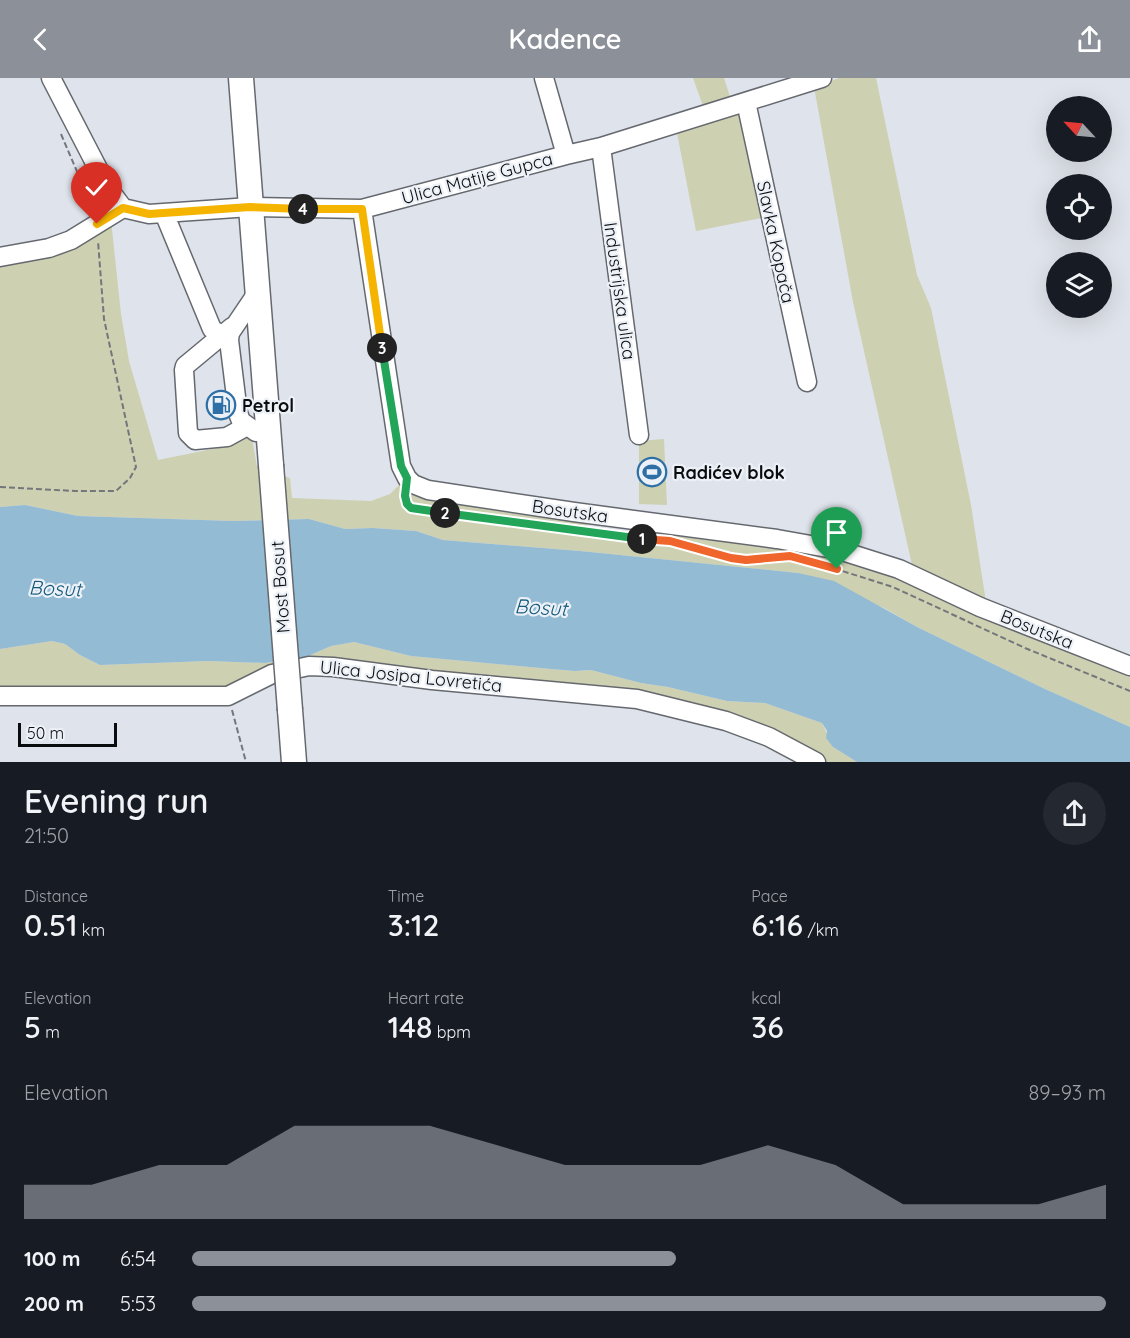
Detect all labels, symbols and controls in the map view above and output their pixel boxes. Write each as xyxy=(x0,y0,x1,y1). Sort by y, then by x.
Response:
text: Kadence xyxy=(509,22,621,56)
icon: back xyxy=(24,23,57,56)
icon: share xyxy=(1073,23,1106,56)
north arrow xyxy=(1046,96,1112,162)
map controls xyxy=(1046,96,1112,318)
street label: Ulica Matije Gupca xyxy=(399,147,555,209)
pin xyxy=(71,162,122,224)
icon: check xyxy=(80,171,113,204)
button: locate xyxy=(1046,174,1112,240)
street label: Slavka Kopača xyxy=(752,179,800,305)
pin: 4 xyxy=(288,194,318,224)
text: 4 xyxy=(298,199,308,219)
street label: Industrijska ulica xyxy=(599,221,641,361)
button: layers xyxy=(1046,252,1112,318)
pin: 3 xyxy=(367,333,397,363)
text: 3 xyxy=(378,338,386,358)
fuel station icon: Petrol xyxy=(205,389,237,421)
place label: Petrol xyxy=(242,394,294,417)
sports icon: Radićev blok xyxy=(636,456,668,488)
place label: Radićev blok xyxy=(673,461,785,484)
street label: Bosutska xyxy=(530,494,610,528)
pin: 2 xyxy=(430,498,460,528)
text: 2 xyxy=(440,503,450,523)
pin xyxy=(811,507,862,569)
icon: arrive xyxy=(820,516,853,549)
pin: 1 xyxy=(627,524,657,554)
text: 1 xyxy=(639,529,645,549)
street label: Most Bosut xyxy=(265,540,295,634)
water label: Bosut xyxy=(28,575,84,601)
water label: Bosut xyxy=(514,593,570,621)
street label: Bosutska xyxy=(997,604,1077,654)
street label: Ulica Josipa Lovretića xyxy=(319,655,503,697)
scale bar xyxy=(18,720,117,748)
text: 50 m xyxy=(27,723,64,743)
text: Evening run xyxy=(24,780,209,821)
button: share xyxy=(1043,782,1106,845)
text: 21:50 xyxy=(24,823,69,848)
text: Distance xyxy=(24,886,88,906)
text: Time xyxy=(388,886,424,906)
text: Pace xyxy=(751,886,788,906)
text: 0.51 xyxy=(24,906,78,944)
text: 3:12 xyxy=(388,906,439,944)
text: 6:16 xyxy=(751,906,803,944)
text: km xyxy=(78,920,105,940)
text: /km xyxy=(803,920,839,940)
text: Elevation xyxy=(24,988,91,1008)
text: Heart rate xyxy=(388,988,464,1008)
text: kcal xyxy=(751,988,781,1008)
text: 5 xyxy=(24,1008,41,1046)
text: 148 xyxy=(388,1008,432,1046)
text: 36 xyxy=(751,1008,784,1046)
text: m xyxy=(41,1022,60,1042)
text: bpm xyxy=(432,1022,471,1042)
text: Elevation xyxy=(24,1080,108,1105)
text: 89–93 m xyxy=(1029,1080,1106,1105)
text: 100 m xyxy=(24,1246,80,1271)
text: 6:54 xyxy=(120,1246,156,1271)
text: 200 m xyxy=(24,1291,84,1316)
text: 5:53 xyxy=(120,1291,156,1316)

